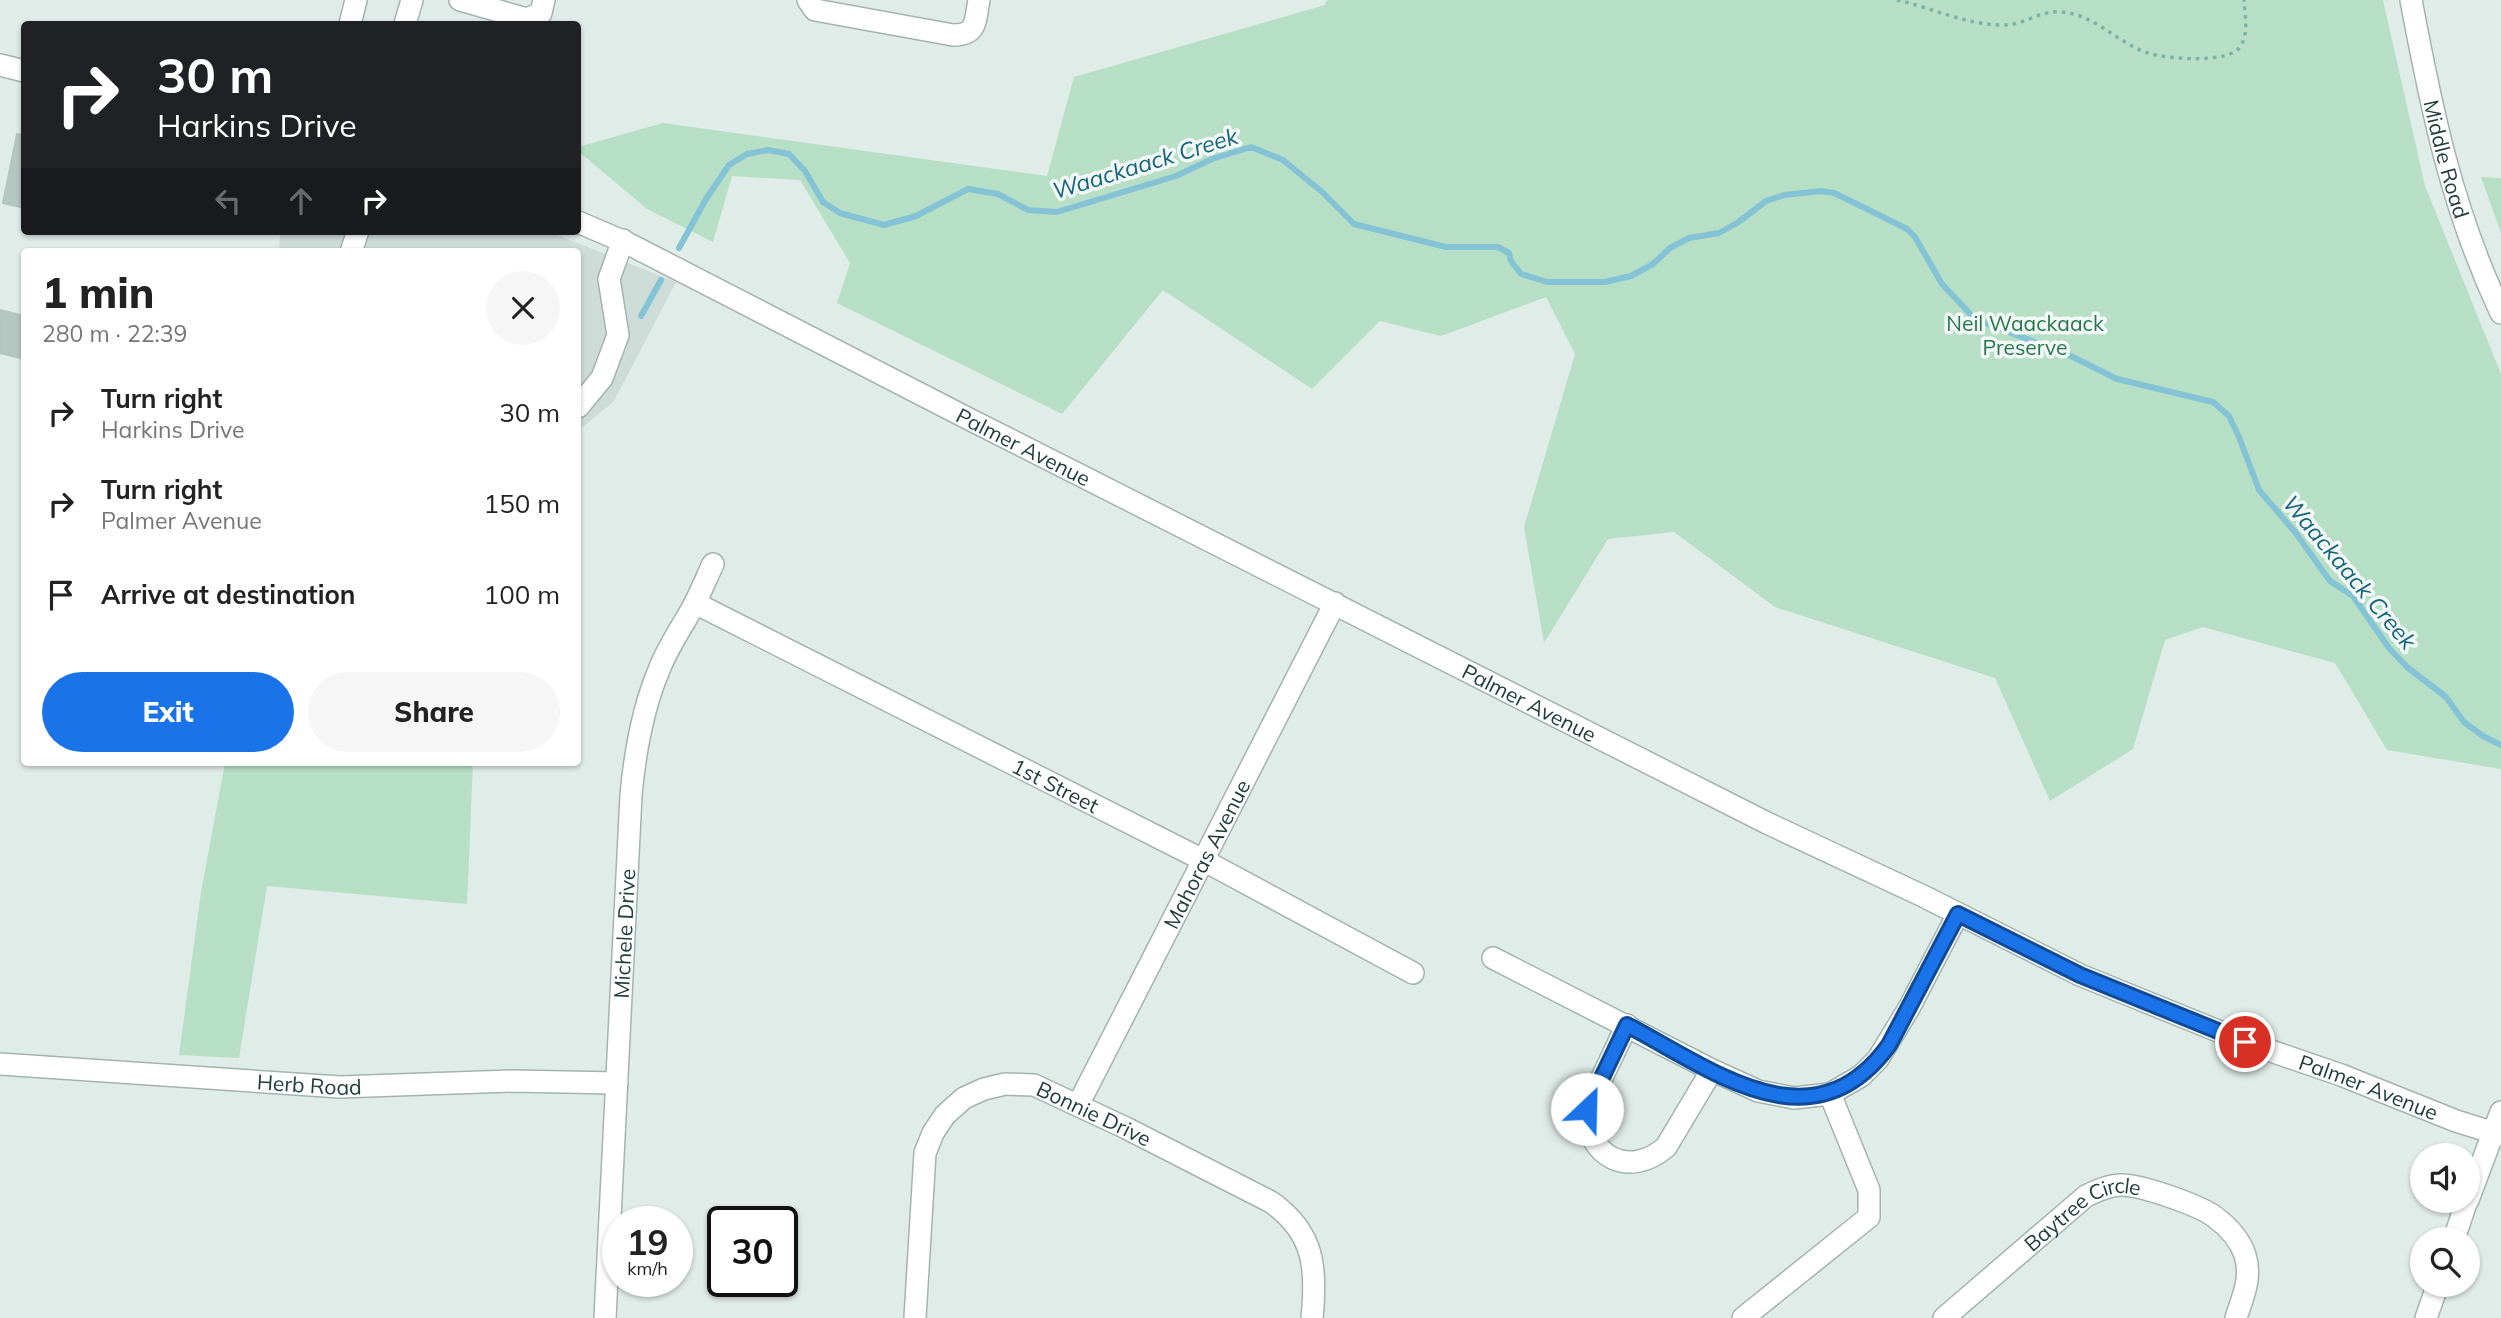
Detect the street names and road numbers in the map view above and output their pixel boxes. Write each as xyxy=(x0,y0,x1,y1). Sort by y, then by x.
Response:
street label: Middle Road xyxy=(2418,97,2475,222)
street label: Palmer Avenue xyxy=(952,402,1095,491)
street label: Palmer Avenue xyxy=(1458,658,1601,747)
street label: 1st Street xyxy=(1008,753,1103,818)
street label: Mahoras Avenue xyxy=(1158,775,1255,933)
street label: Michele Drive xyxy=(608,868,640,999)
street label: Palmer Avenue xyxy=(2296,1049,2442,1126)
street label: Herb Road xyxy=(256,1068,362,1100)
street label: Bonnie Drive xyxy=(1033,1075,1156,1152)
street label: Baytree Circle xyxy=(2019,1172,2143,1257)

